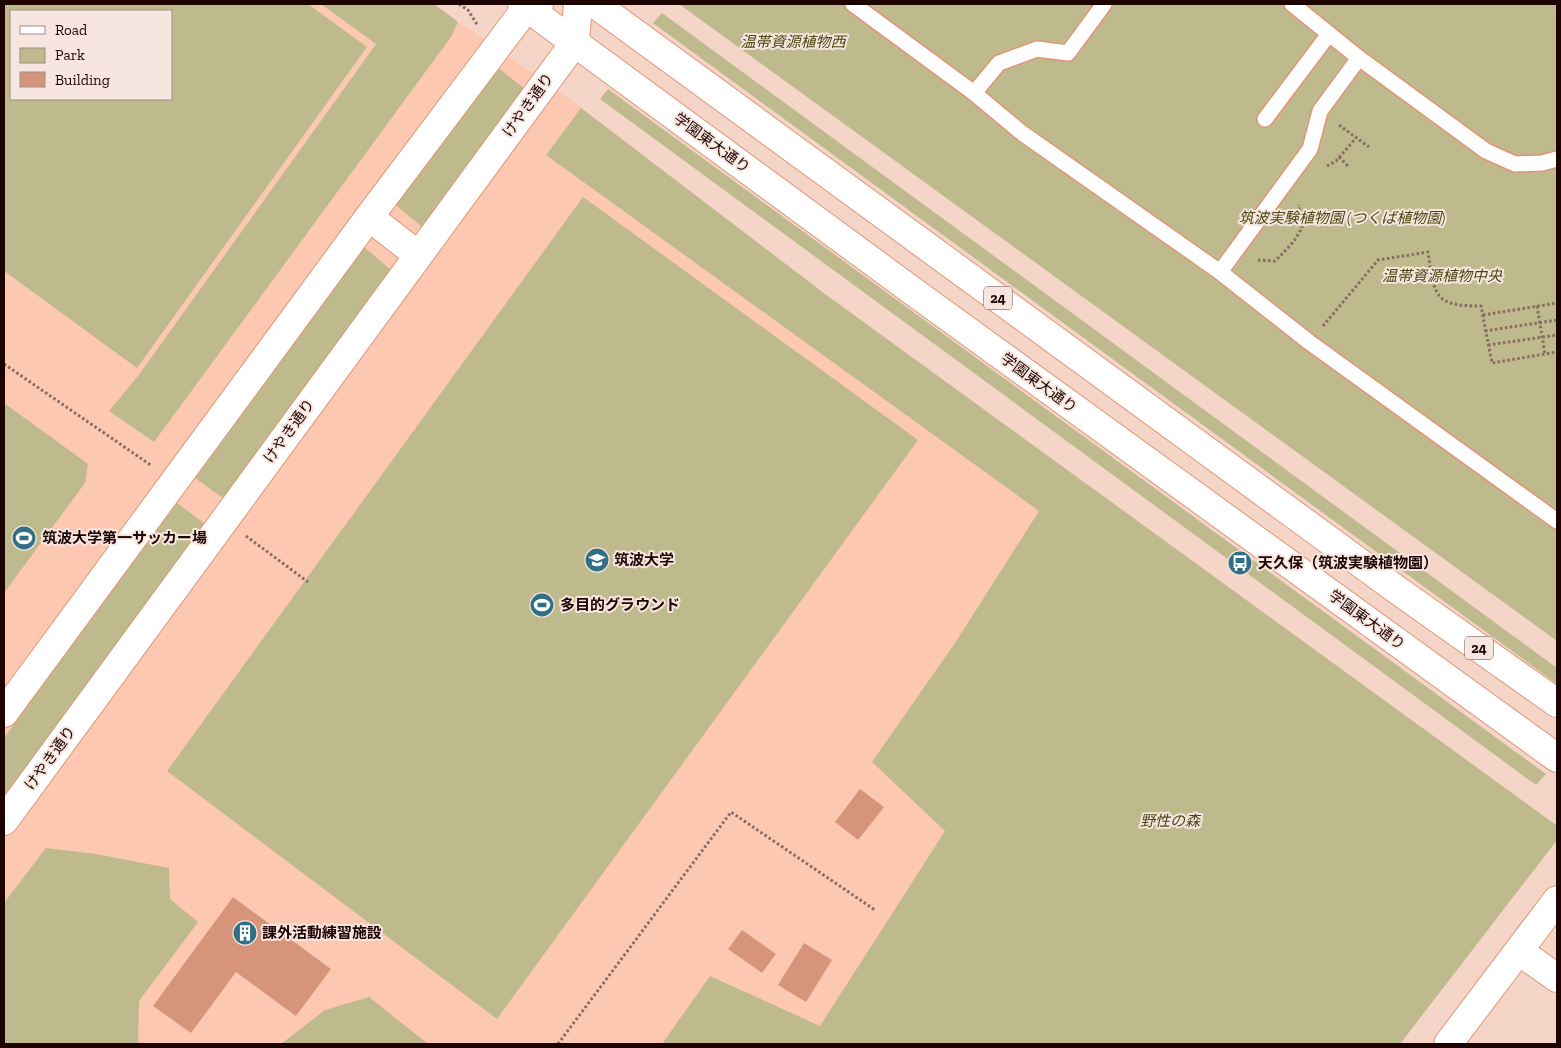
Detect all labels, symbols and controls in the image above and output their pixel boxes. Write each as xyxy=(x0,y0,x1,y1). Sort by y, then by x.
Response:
legend xyxy=(10,10,172,100)
text: Road xyxy=(55,21,88,39)
park label: 温帯資源植物西 xyxy=(740,33,847,51)
text: Park xyxy=(55,46,85,64)
street label: けやき通り xyxy=(499,69,557,141)
text: Building xyxy=(55,71,110,89)
street label: 学園東大通り xyxy=(670,109,754,177)
park label: 筑波実験植物園 (つくば植物園) xyxy=(1239,209,1445,227)
park label: 温帯資源植物中央 xyxy=(1382,267,1503,285)
road number: 24 xyxy=(984,286,1012,310)
street label: 学園東大通り xyxy=(997,349,1081,417)
street label: けやき通り xyxy=(260,395,318,467)
sports icon: 筑波大学第一サッカー場 xyxy=(11,525,37,551)
place label: 筑波大学第一サッカー場 xyxy=(42,529,207,547)
school or university icon: 筑波大学 xyxy=(584,547,610,573)
bus stop icon: 天久保（筑波実験植物園） xyxy=(1227,550,1253,576)
place label: 筑波大学 xyxy=(614,551,674,569)
place label: 天久保（筑波実験植物園） xyxy=(1258,554,1438,572)
street label: 学園東大通り xyxy=(1325,586,1409,654)
sports icon: 多目的グラウンド xyxy=(529,592,555,618)
place label: 多目的グラウンド xyxy=(560,596,680,614)
road number: 24 xyxy=(1465,636,1493,660)
street label: けやき通り xyxy=(21,722,79,794)
park label: 野性の森 xyxy=(1140,812,1202,830)
building icon: 課外活動練習施設 xyxy=(232,920,258,946)
place label: 課外活動練習施設 xyxy=(262,924,382,942)

